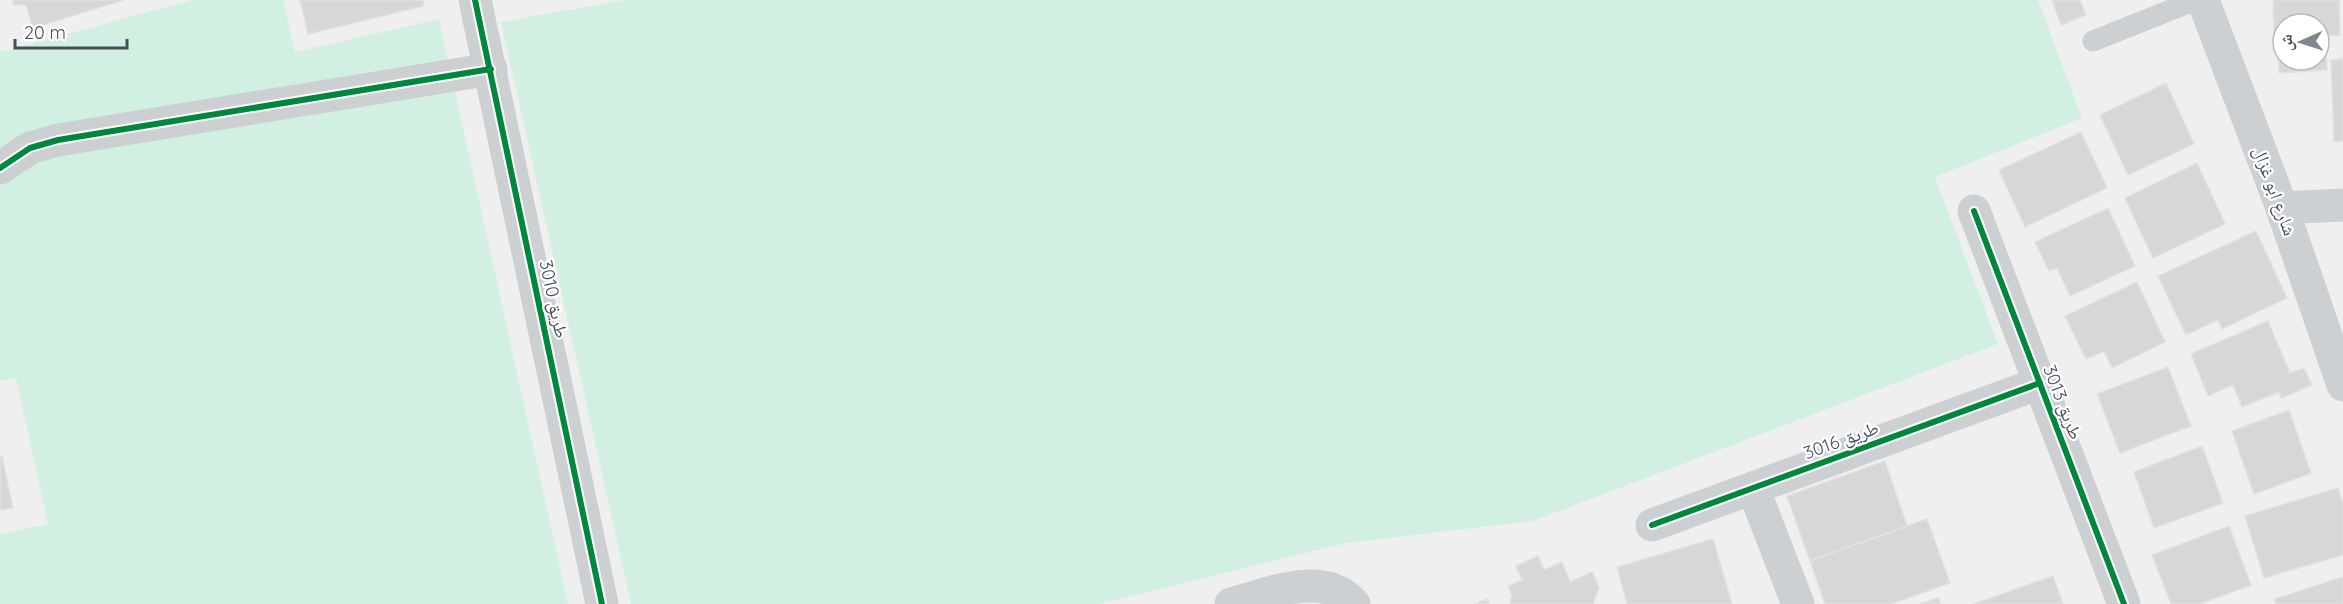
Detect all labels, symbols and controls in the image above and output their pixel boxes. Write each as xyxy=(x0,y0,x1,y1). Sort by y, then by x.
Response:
scale bar xyxy=(15,12,128,50)
north arrow xyxy=(2271,12,2331,72)
text: 20 m xyxy=(24,21,66,44)
text: ش xyxy=(2276,34,2296,52)
street label: شارع ابو غزال xyxy=(2248,143,2302,239)
street label: طريق 3010 xyxy=(535,258,573,340)
street label: طريق 3013 xyxy=(2038,361,2088,443)
street label: طريق 3016 xyxy=(1800,416,1882,464)

